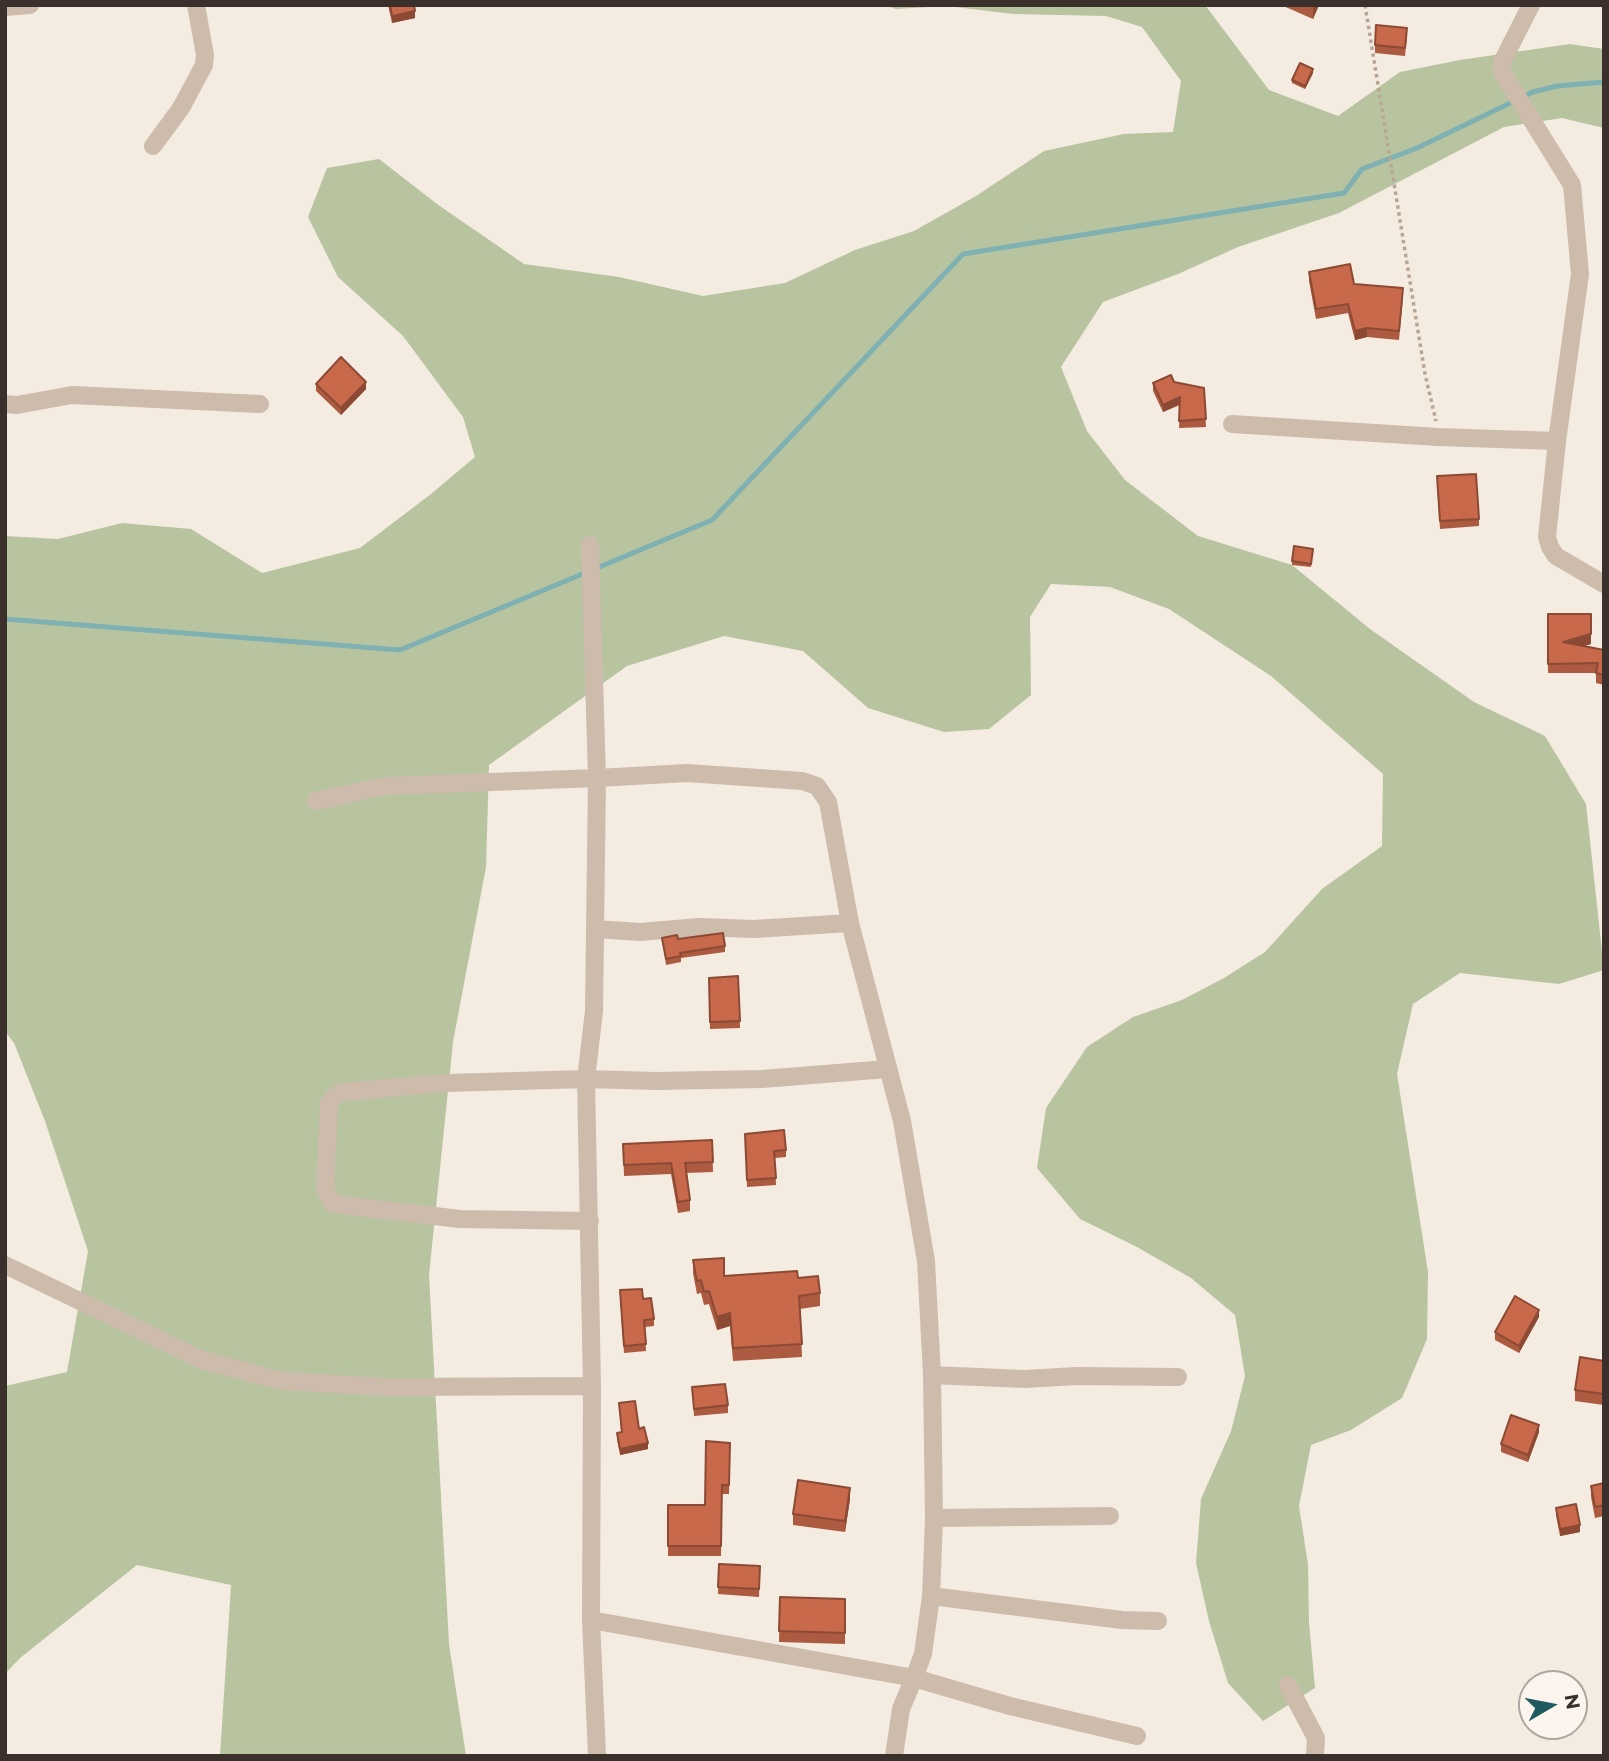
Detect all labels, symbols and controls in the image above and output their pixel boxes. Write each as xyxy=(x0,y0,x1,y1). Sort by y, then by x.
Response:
north arrow xyxy=(1518,1670,1588,1740)
text: N xyxy=(1560,1692,1585,1711)

